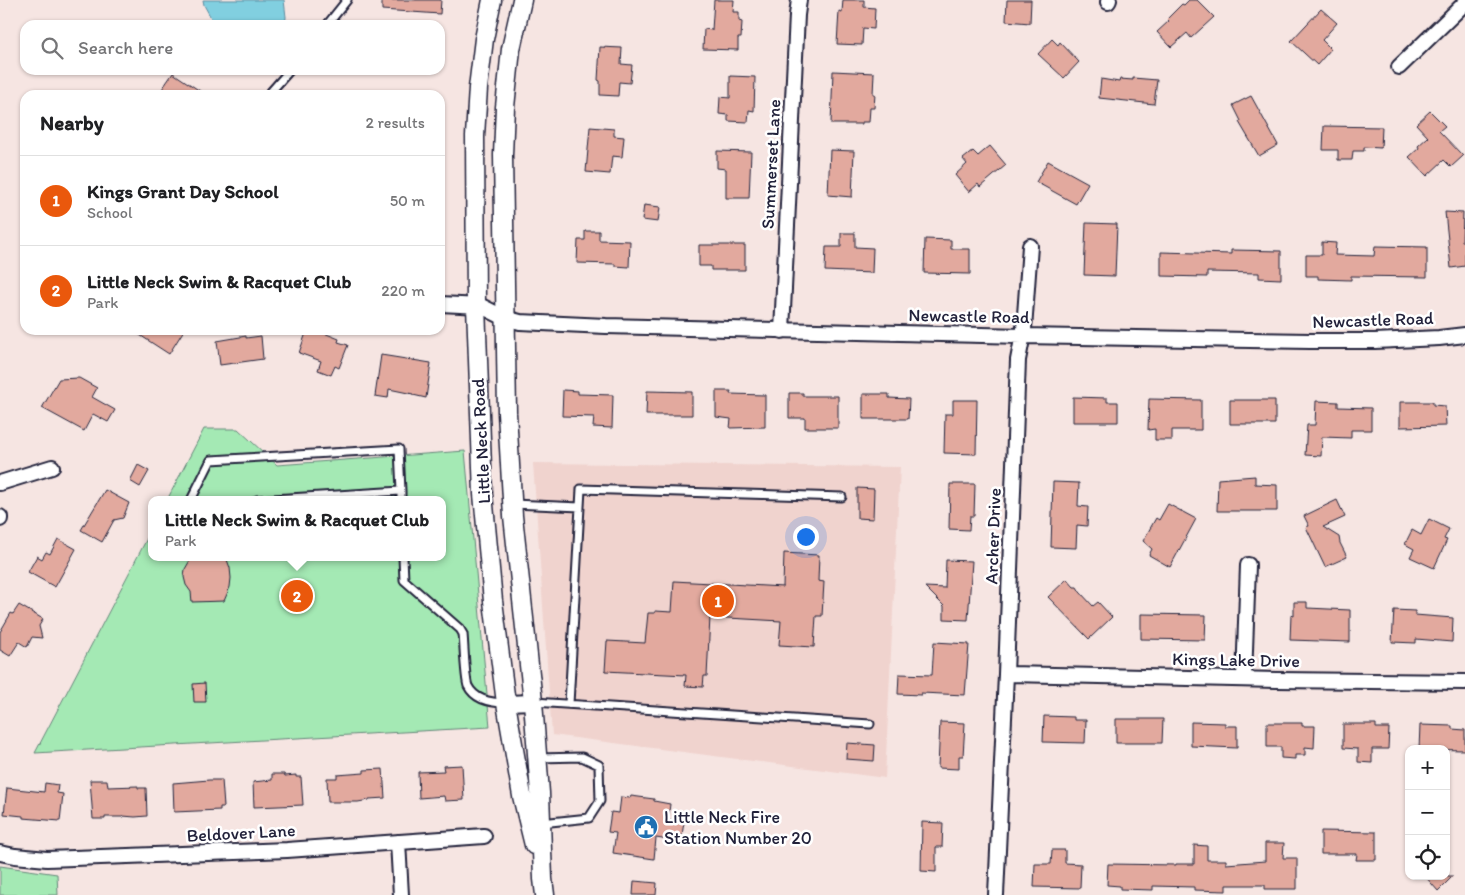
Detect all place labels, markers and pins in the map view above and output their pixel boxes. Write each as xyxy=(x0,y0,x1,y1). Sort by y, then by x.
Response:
pin: 2 xyxy=(281,577,313,615)
pin: 1 xyxy=(702,582,734,620)
place label: Little Neck Fire Station Number 20 xyxy=(664,806,812,849)
public building icon: Little Neck Fire Station Number 20 xyxy=(633,814,659,840)

